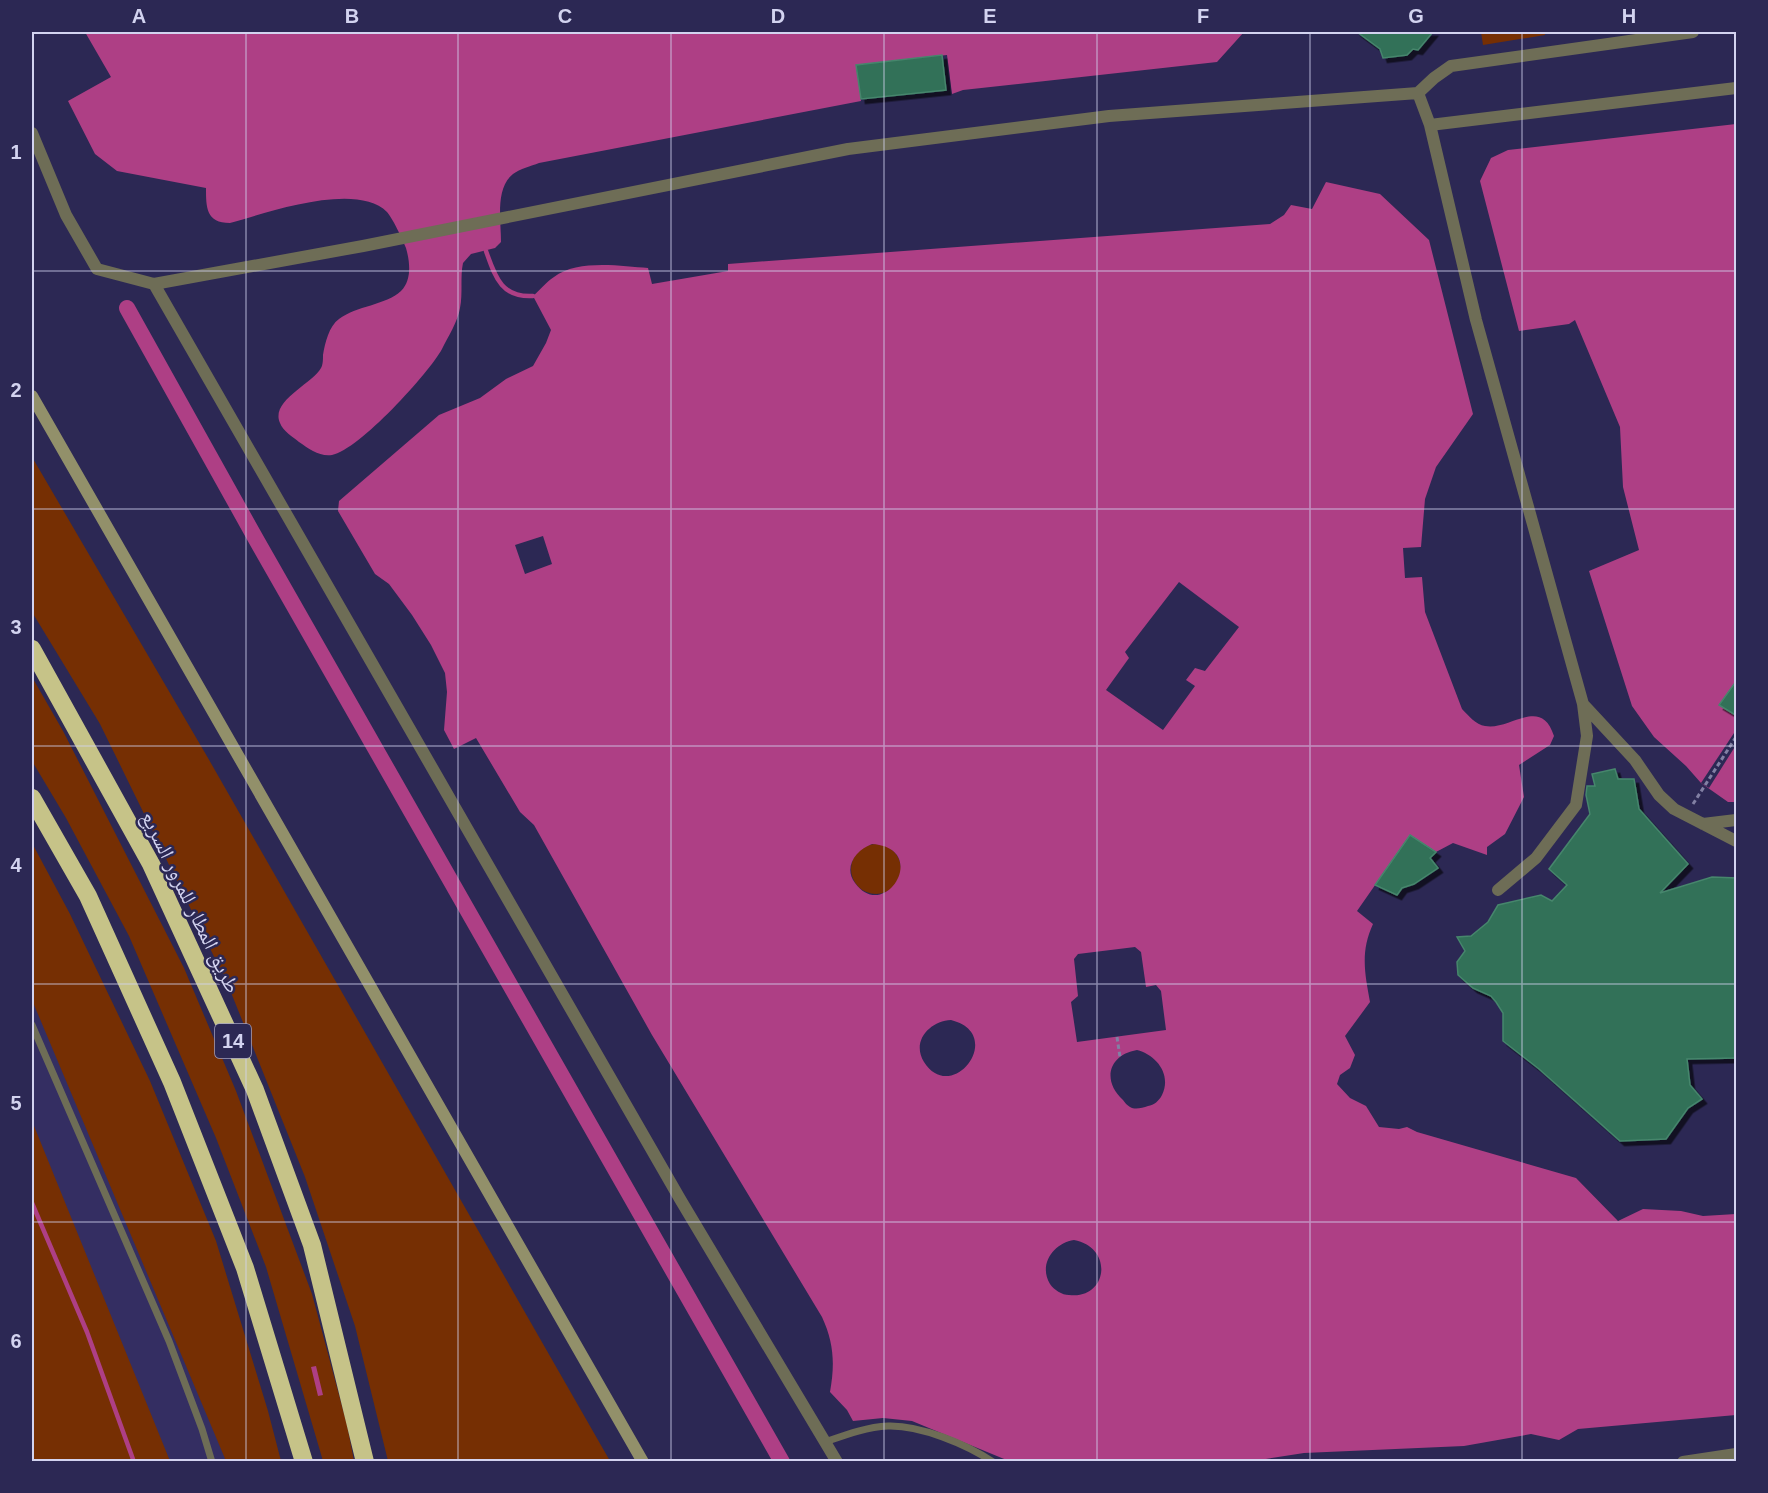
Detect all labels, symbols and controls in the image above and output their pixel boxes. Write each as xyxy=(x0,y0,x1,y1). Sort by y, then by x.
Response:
text: A xyxy=(132,5,146,27)
text: B xyxy=(345,5,359,27)
text: C xyxy=(558,5,572,27)
text: D xyxy=(771,5,785,27)
text: E xyxy=(983,5,997,27)
text: F xyxy=(1197,5,1209,27)
text: G xyxy=(1408,5,1424,27)
text: H xyxy=(1622,5,1636,27)
text: 1 xyxy=(10,141,22,163)
text: 2 xyxy=(10,379,22,401)
text: 3 xyxy=(10,616,22,638)
street label: طريق المطار للمرور السريع xyxy=(135,808,245,997)
text: 4 xyxy=(10,854,22,876)
road number: 14 xyxy=(215,1024,251,1058)
text: 5 xyxy=(10,1092,22,1114)
text: 6 xyxy=(10,1330,22,1352)

